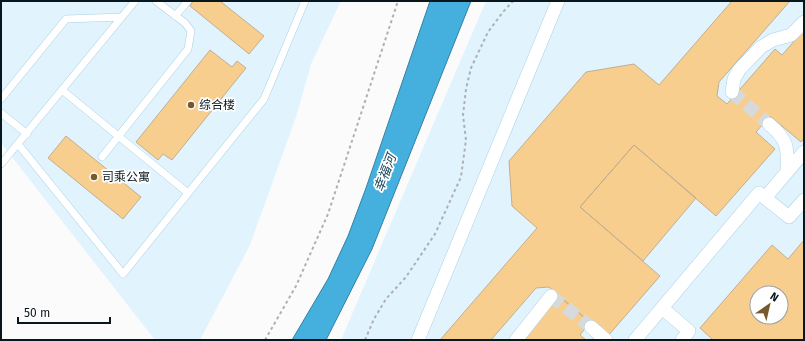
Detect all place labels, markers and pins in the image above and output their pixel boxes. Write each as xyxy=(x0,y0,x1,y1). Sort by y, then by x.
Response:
place label: 综合楼 xyxy=(199,98,235,112)
marker: 综合楼 xyxy=(186,100,196,110)
place label: 司乘公寓 xyxy=(102,170,150,184)
marker: 司乘公寓 xyxy=(89,172,99,182)

